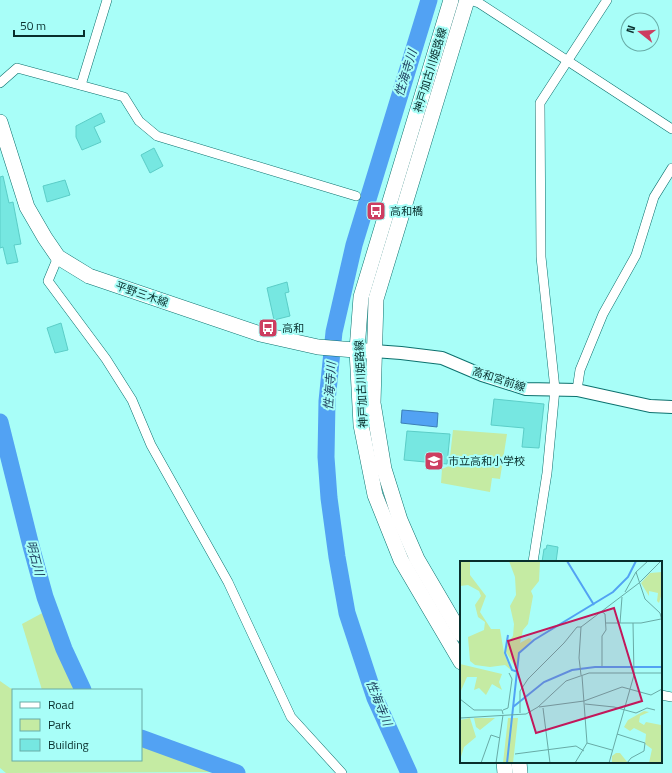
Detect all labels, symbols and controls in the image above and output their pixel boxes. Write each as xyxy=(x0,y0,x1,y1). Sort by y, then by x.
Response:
scale bar xyxy=(14,12,84,38)
north arrow xyxy=(620,12,660,52)
text: 50 m xyxy=(20,16,46,35)
text: N xyxy=(622,23,639,35)
street label: 神戸加古川姫路線 xyxy=(409,26,451,114)
water label: 性海寺川 xyxy=(389,45,422,99)
bus stop icon: 高和橋 xyxy=(365,200,387,222)
place label: 高和橋 xyxy=(390,203,423,219)
street label: 平野三木線 xyxy=(113,277,171,311)
bus stop icon: 高和 xyxy=(257,317,279,339)
place label: 高和 xyxy=(282,320,304,336)
street label: 神戸加古川姫路線 xyxy=(351,340,371,428)
water label: 性海寺川 xyxy=(318,359,341,411)
street label: 高和宮前線 xyxy=(470,363,528,395)
school or university icon: 市立高和小学校 xyxy=(423,450,445,472)
place label: 市立高和小学校 xyxy=(448,453,525,469)
water label: 明石川 xyxy=(22,538,50,580)
inset map xyxy=(460,561,662,763)
water label: 性海寺川 xyxy=(362,677,398,730)
legend xyxy=(12,689,142,761)
text: Road xyxy=(48,695,74,714)
text: Park xyxy=(48,715,71,734)
text: Building xyxy=(48,735,89,754)

